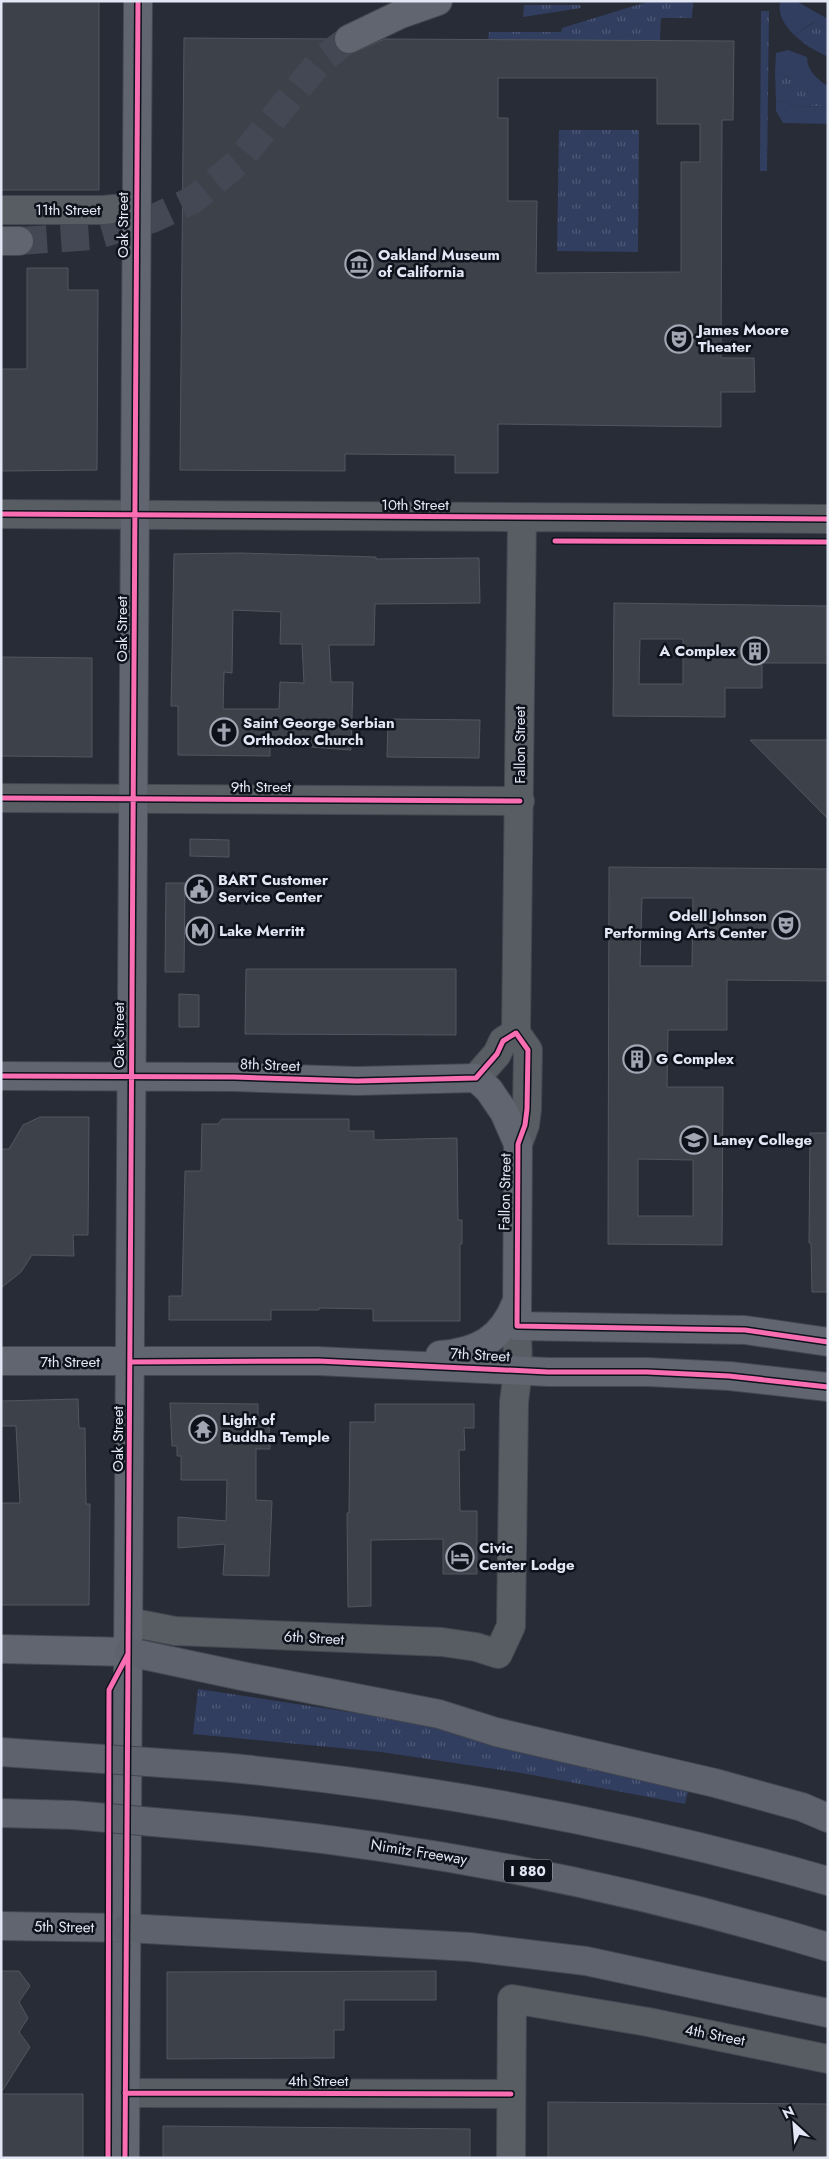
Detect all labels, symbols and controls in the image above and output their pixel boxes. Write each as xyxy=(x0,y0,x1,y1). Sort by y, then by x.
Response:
street label: Oak Street xyxy=(112,192,134,258)
street label: 11th Street xyxy=(35,199,101,221)
place label: Oakland Museum of California xyxy=(378,244,500,283)
museum icon: Oakland Museum of California xyxy=(344,249,374,279)
place label: James Moore Theater xyxy=(695,319,789,358)
theatre icon: James Moore Theater xyxy=(664,324,694,354)
street label: 10th Street xyxy=(381,494,449,516)
street label: Oak Street xyxy=(111,596,133,662)
building icon: A Complex xyxy=(740,636,770,666)
place label: A Complex xyxy=(658,640,736,662)
street label: Fallon Street xyxy=(509,706,531,784)
place label: Saint George Serbian Orthodox Church xyxy=(243,712,395,751)
church icon: Saint George Serbian Orthodox Church xyxy=(209,717,239,747)
street label: 9th Street xyxy=(231,776,292,798)
place label: BART Customer Service Center xyxy=(218,869,329,908)
public building icon: BART Customer Service Center xyxy=(184,874,214,904)
place label: Odell Johnson Performing Arts Center xyxy=(604,905,768,944)
theatre icon: Odell Johnson Performing Arts Center xyxy=(771,910,801,940)
metro station icon: Lake Merritt xyxy=(185,916,215,946)
place label: Lake Merritt xyxy=(219,920,305,942)
street label: Oak Street xyxy=(108,1002,130,1068)
building icon: G Complex xyxy=(622,1044,652,1074)
place label: G Complex xyxy=(656,1048,734,1070)
street label: 8th Street xyxy=(240,1053,301,1077)
school or university icon: Laney College xyxy=(679,1125,709,1155)
place label: Laney College xyxy=(713,1129,813,1151)
street label: Fallon Street xyxy=(493,1153,517,1231)
street label: 7th Street xyxy=(450,1342,511,1368)
street label: 7th Street xyxy=(40,1351,100,1373)
street label: Oak Street xyxy=(107,1406,129,1472)
place label: Light of Buddha Temple xyxy=(222,1409,330,1448)
temple icon: Light of Buddha Temple xyxy=(188,1414,218,1444)
place label: Civic Center Lodge xyxy=(479,1537,575,1576)
hotel icon: Civic Center Lodge xyxy=(445,1542,475,1572)
street label: 6th Street xyxy=(283,1625,345,1651)
street label: Nimitz Freeway xyxy=(369,1834,469,1871)
road number: I 880 xyxy=(504,1860,552,1882)
street label: 5th Street xyxy=(34,1915,95,1939)
street label: 4th Street xyxy=(683,2018,747,2052)
street label: 4th Street xyxy=(288,2070,349,2092)
north arrow xyxy=(769,2099,819,2149)
text: N xyxy=(779,2101,798,2124)

